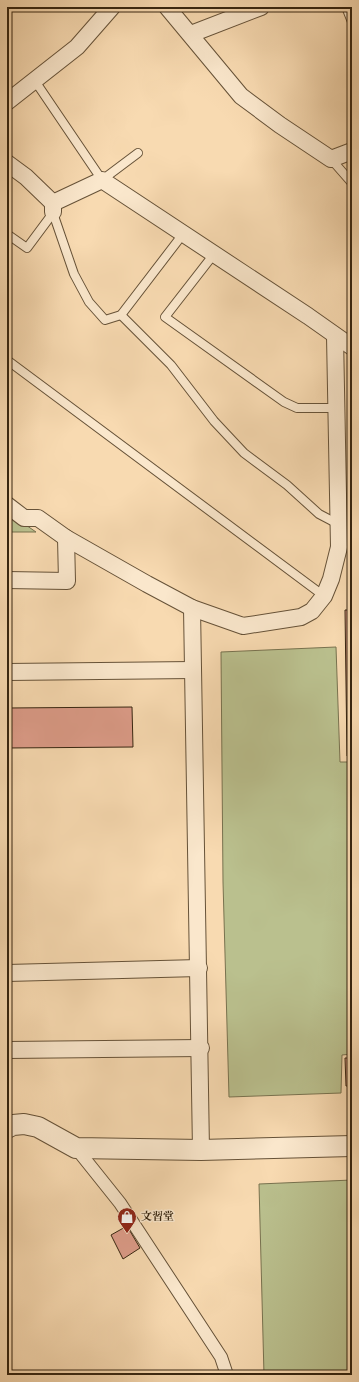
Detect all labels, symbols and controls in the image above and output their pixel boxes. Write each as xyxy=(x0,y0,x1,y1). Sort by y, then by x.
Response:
shop icon: 文習堂 xyxy=(116,1206,138,1234)
place label: 文習堂 xyxy=(141,1210,174,1225)

